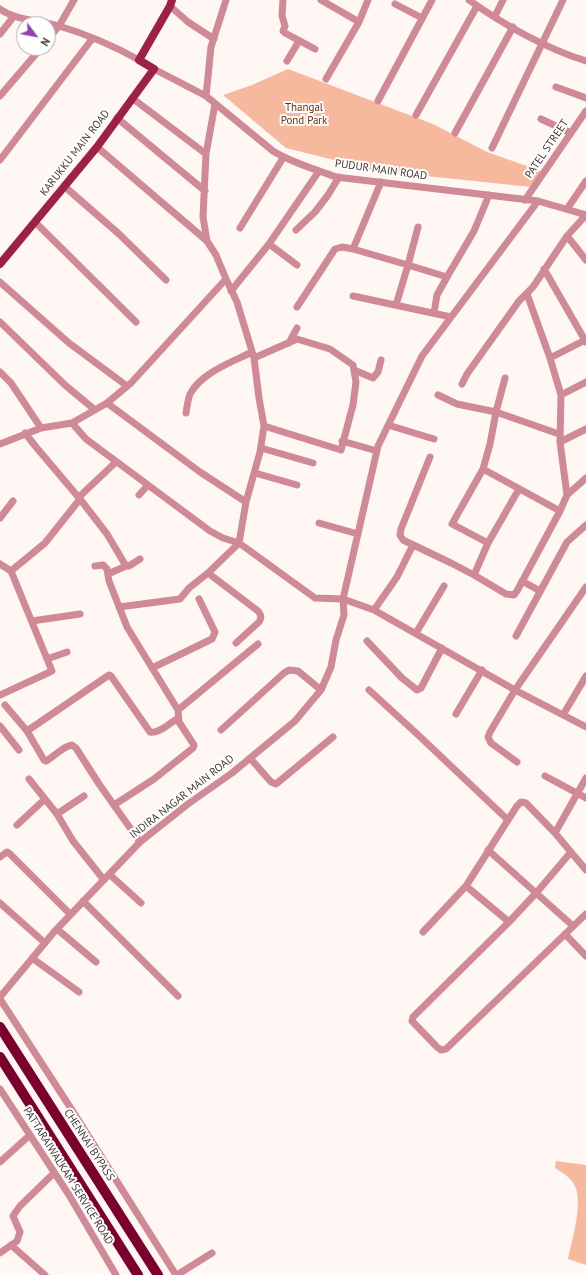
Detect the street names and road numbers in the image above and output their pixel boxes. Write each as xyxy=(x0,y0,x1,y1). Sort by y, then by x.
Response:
street label: KARUKKU MAIN ROAD xyxy=(37,107,113,199)
street label: PATEL STREET xyxy=(522,117,572,181)
street label: PUDUR MAIN ROAD xyxy=(334,157,428,183)
street label: INDIRA NAGAR MAIN ROAD xyxy=(127,752,237,842)
street label: PATTARAIWALKAM SERVICE ROAD xyxy=(20,1105,116,1247)
street label: CHENNAI BYPASS xyxy=(61,1107,117,1183)

